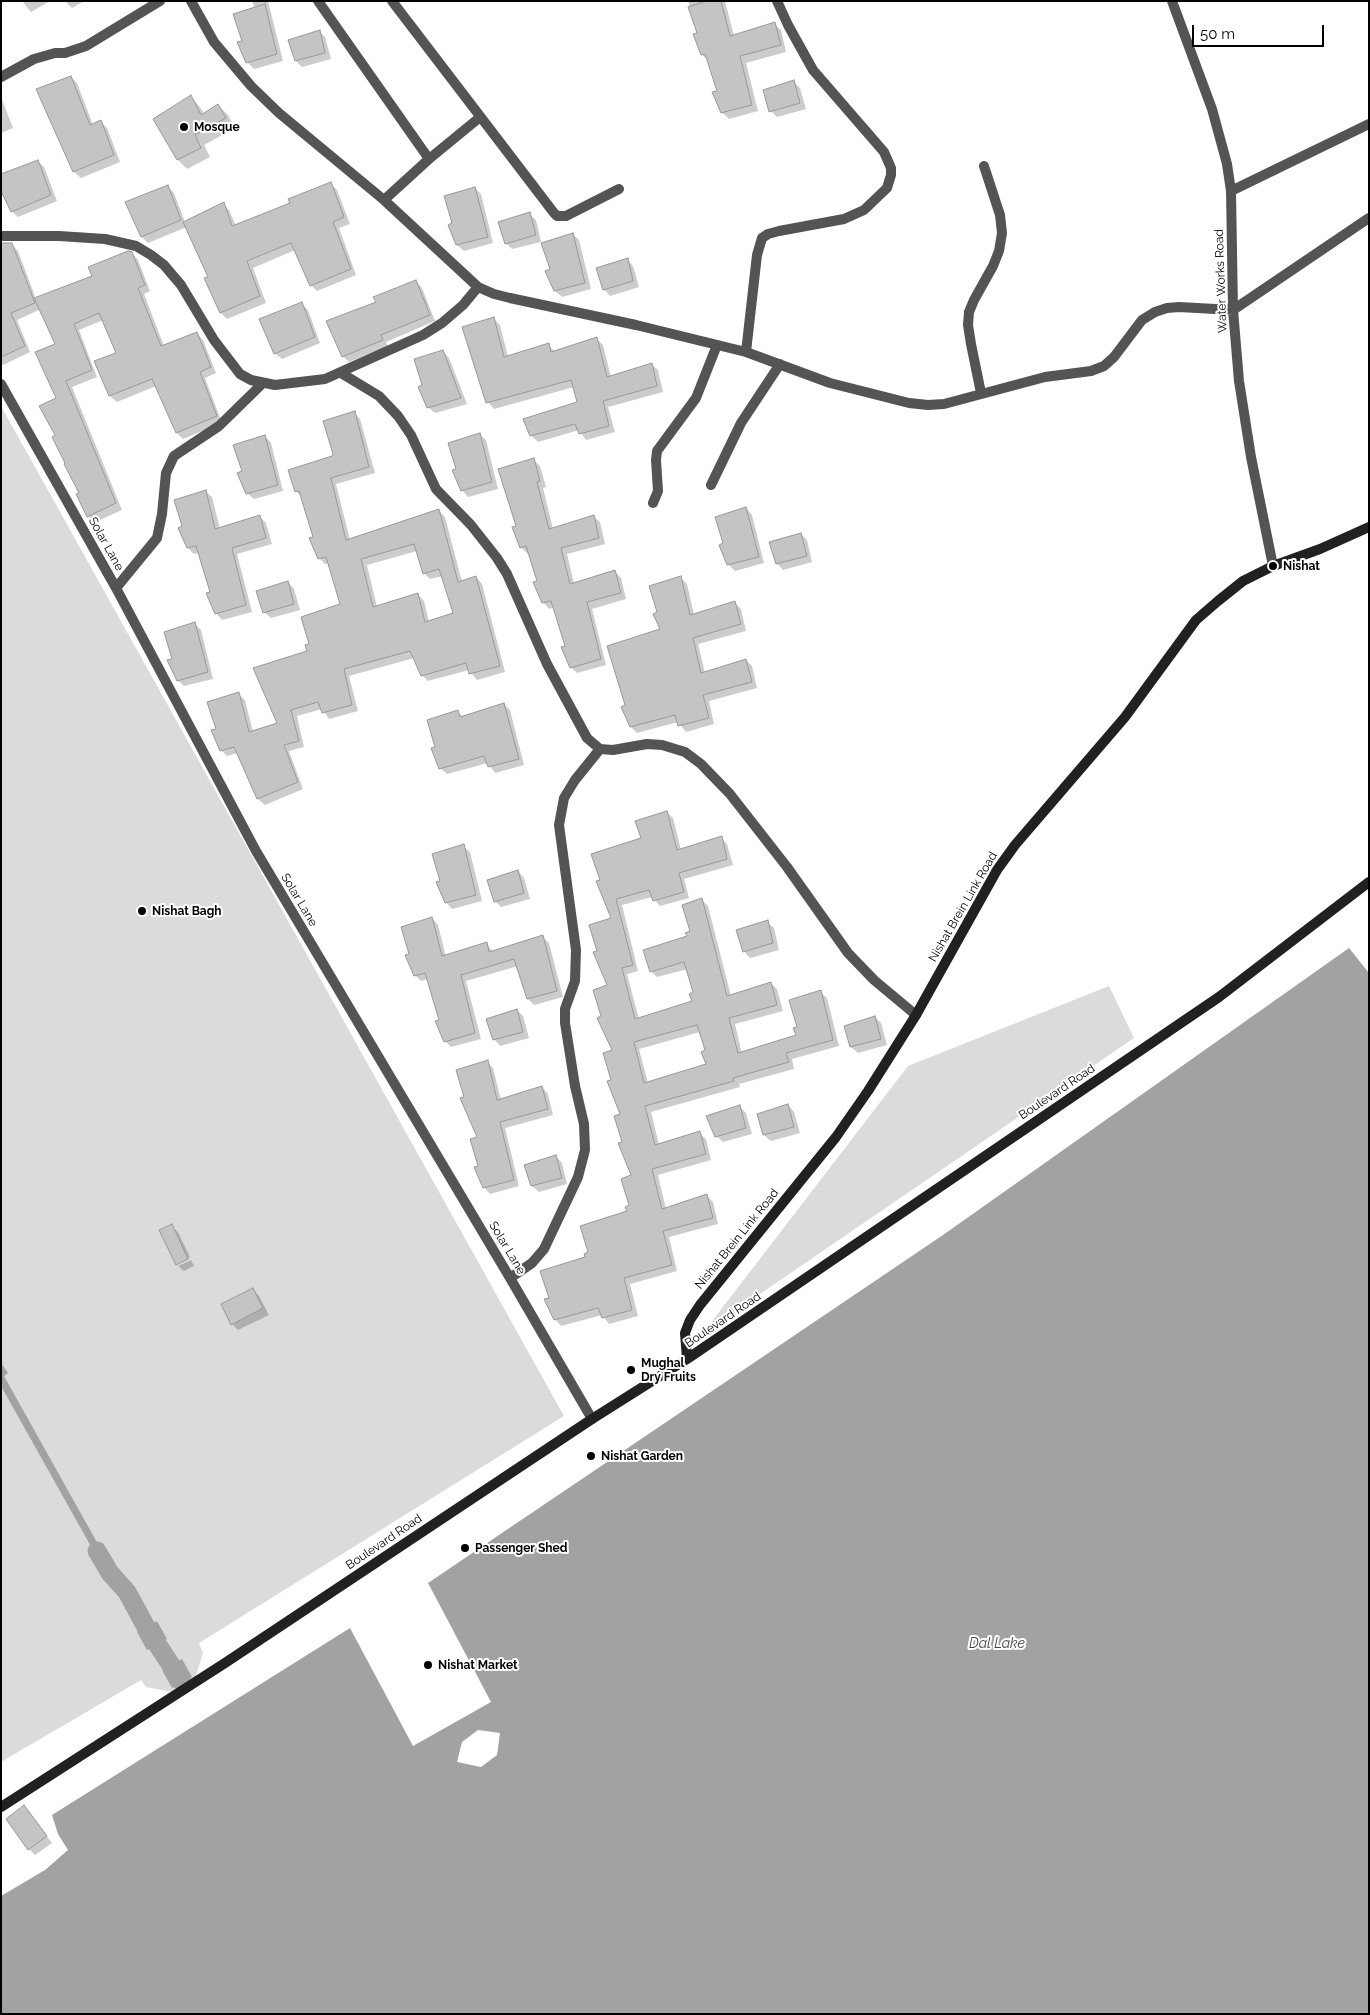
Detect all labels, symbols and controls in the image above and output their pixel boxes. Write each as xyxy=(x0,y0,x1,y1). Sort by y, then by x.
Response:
scale bar xyxy=(1195,15,1328,47)
text: 50 m xyxy=(1200,25,1235,43)
place label: Mosque xyxy=(194,120,240,134)
marker: Mosque xyxy=(178,121,190,133)
street label: Water Works Road xyxy=(1212,229,1230,333)
street label: Solar Lane xyxy=(85,515,127,573)
place label: Nishat xyxy=(1283,559,1320,573)
marker: Nishat xyxy=(1267,560,1279,572)
street label: Nishat Brein Link Road xyxy=(926,849,1000,965)
street label: Solar Lane xyxy=(278,871,320,929)
place label: Nishat Bagh xyxy=(152,904,222,918)
marker: Nishat Bagh xyxy=(136,905,148,917)
street label: Boulevard Road xyxy=(1016,1061,1098,1123)
street label: Nishat Brein Link Road xyxy=(692,1186,782,1292)
street label: Solar Lane xyxy=(486,1219,528,1277)
street label: Boulevard Road xyxy=(682,1289,764,1351)
place label: Mughal Dry Fruits xyxy=(641,1356,696,1384)
marker: Mughal Dry Fruits xyxy=(625,1364,637,1376)
place label: Nishat Garden xyxy=(601,1449,683,1463)
marker: Nishat Garden xyxy=(585,1450,597,1462)
street label: Boulevard Road xyxy=(343,1511,425,1573)
place label: Passenger Shed xyxy=(475,1541,567,1555)
marker: Passenger Shed xyxy=(459,1542,471,1554)
water label: Dal Lake xyxy=(969,1636,1025,1652)
place label: Nishat Market xyxy=(438,1658,518,1672)
marker: Nishat Market xyxy=(422,1659,434,1671)

